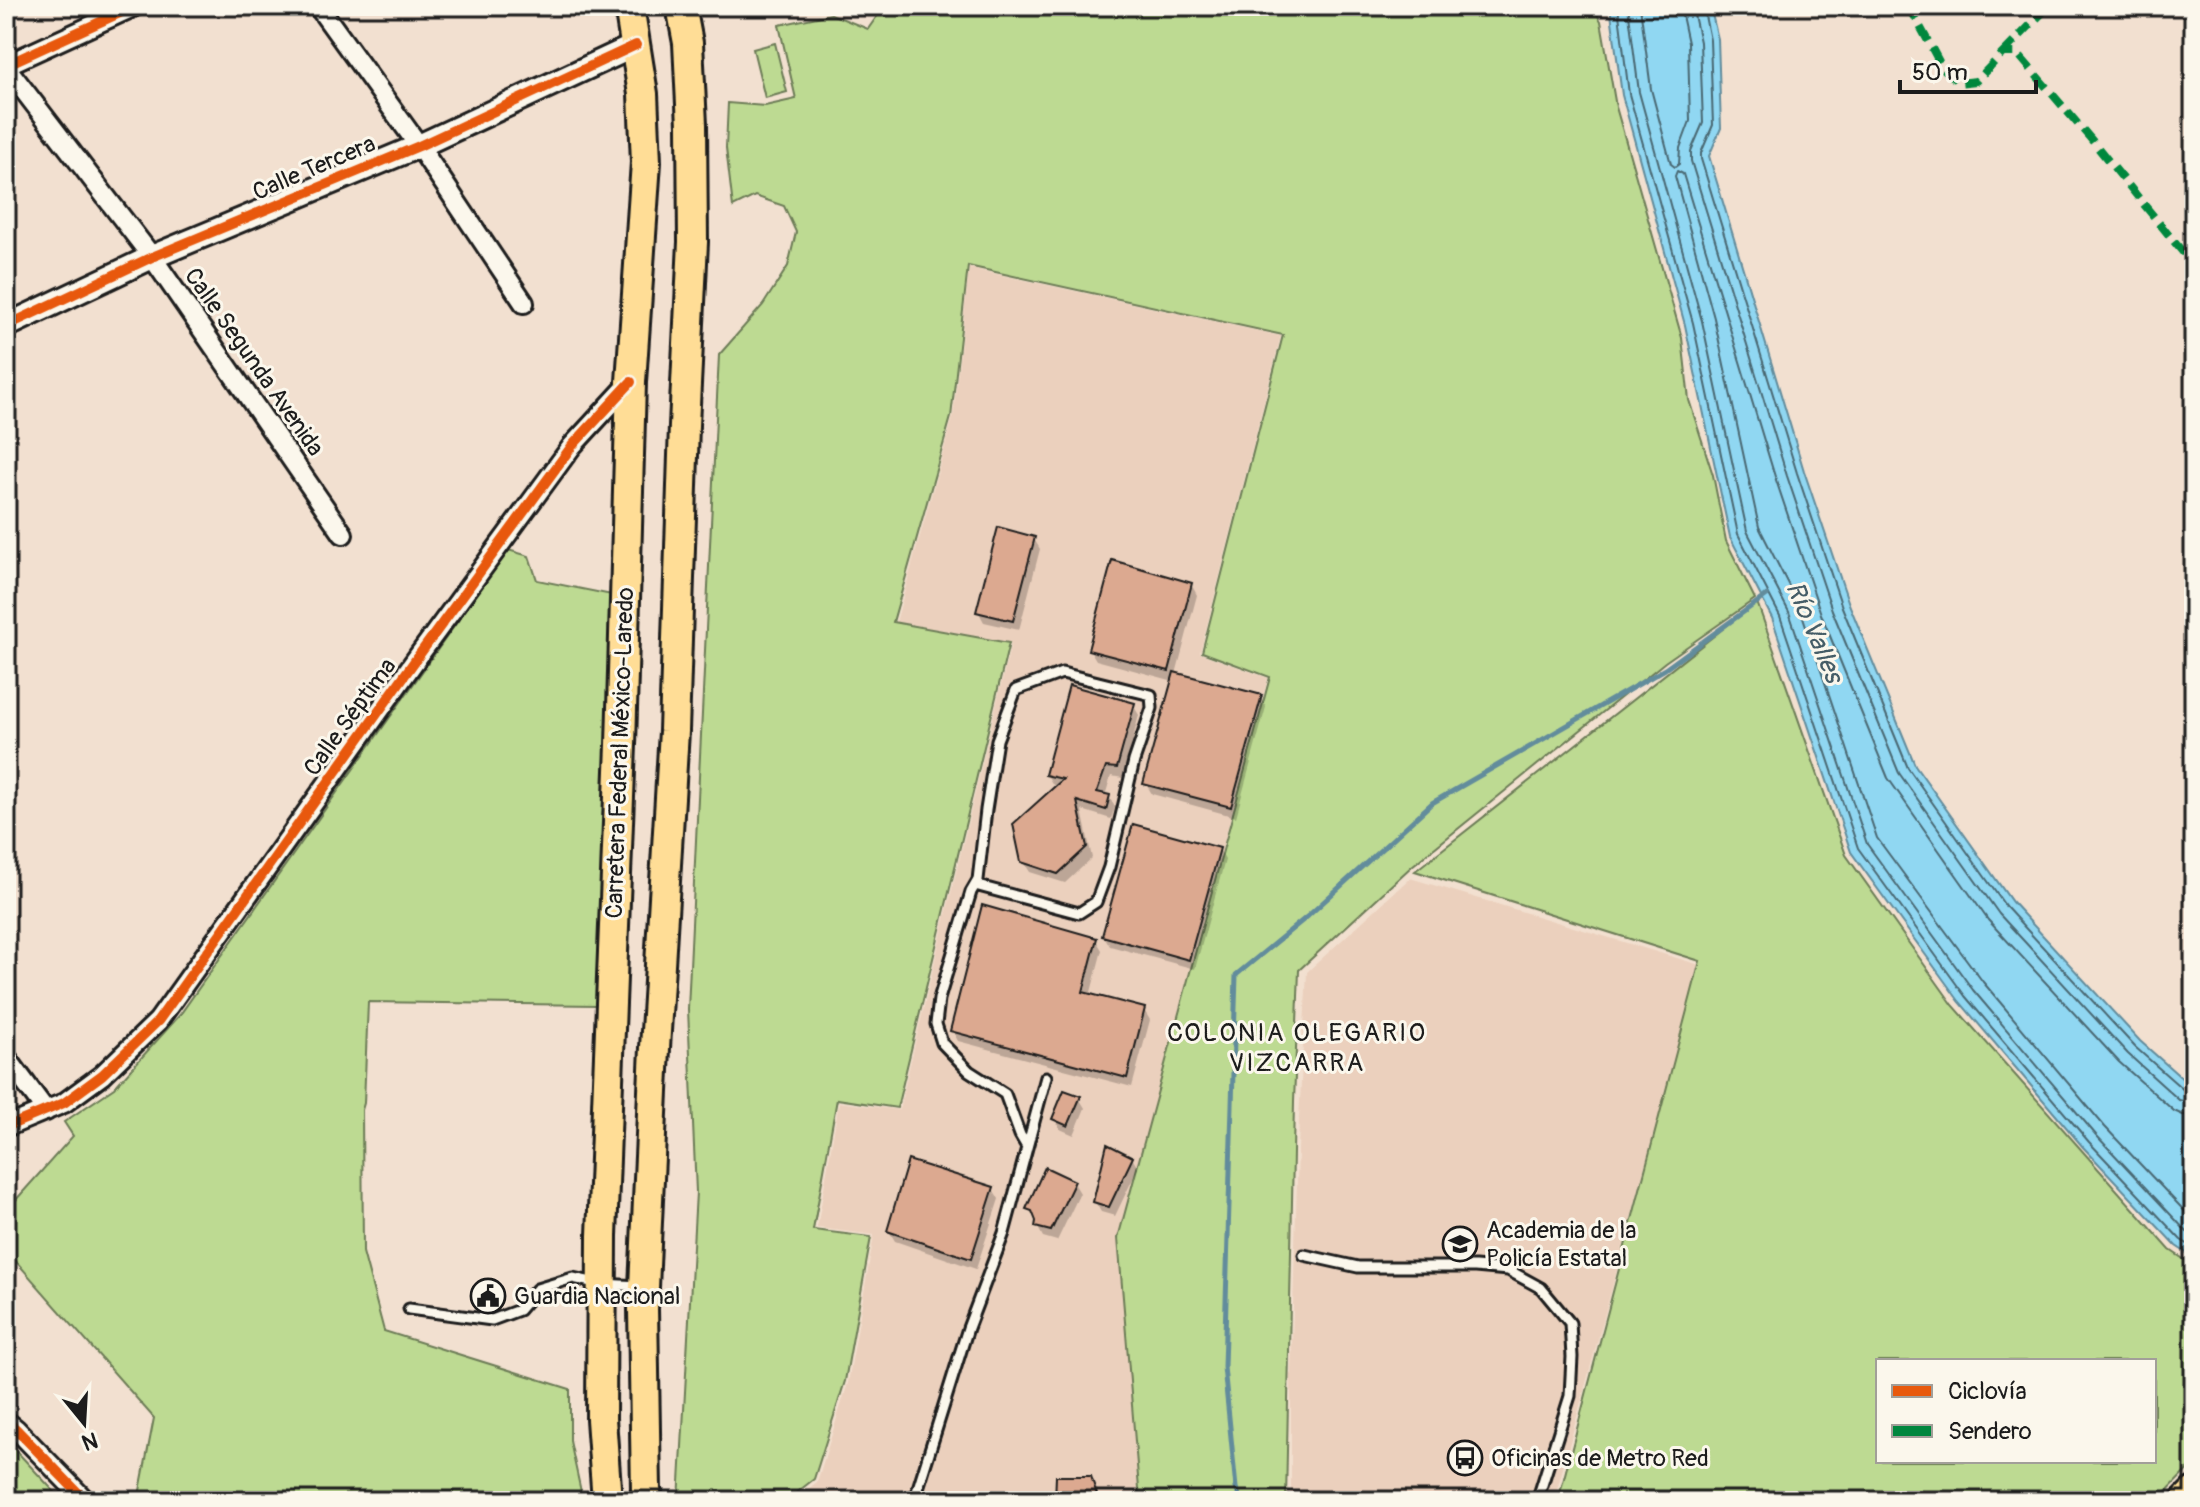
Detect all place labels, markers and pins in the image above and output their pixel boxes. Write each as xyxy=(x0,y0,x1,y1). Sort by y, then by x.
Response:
place label: Academia de la Policía Estatal xyxy=(1486,1216,1636,1273)
school or university icon: Academia de la Policía Estatal xyxy=(1441,1225,1479,1263)
public building icon: Guardia Nacional xyxy=(469,1277,507,1315)
place label: Guardia Nacional xyxy=(514,1282,681,1311)
bus stop icon: Oficinas de Metro Red xyxy=(1446,1439,1484,1477)
place label: Oficinas de Metro Red xyxy=(1491,1444,1709,1473)

